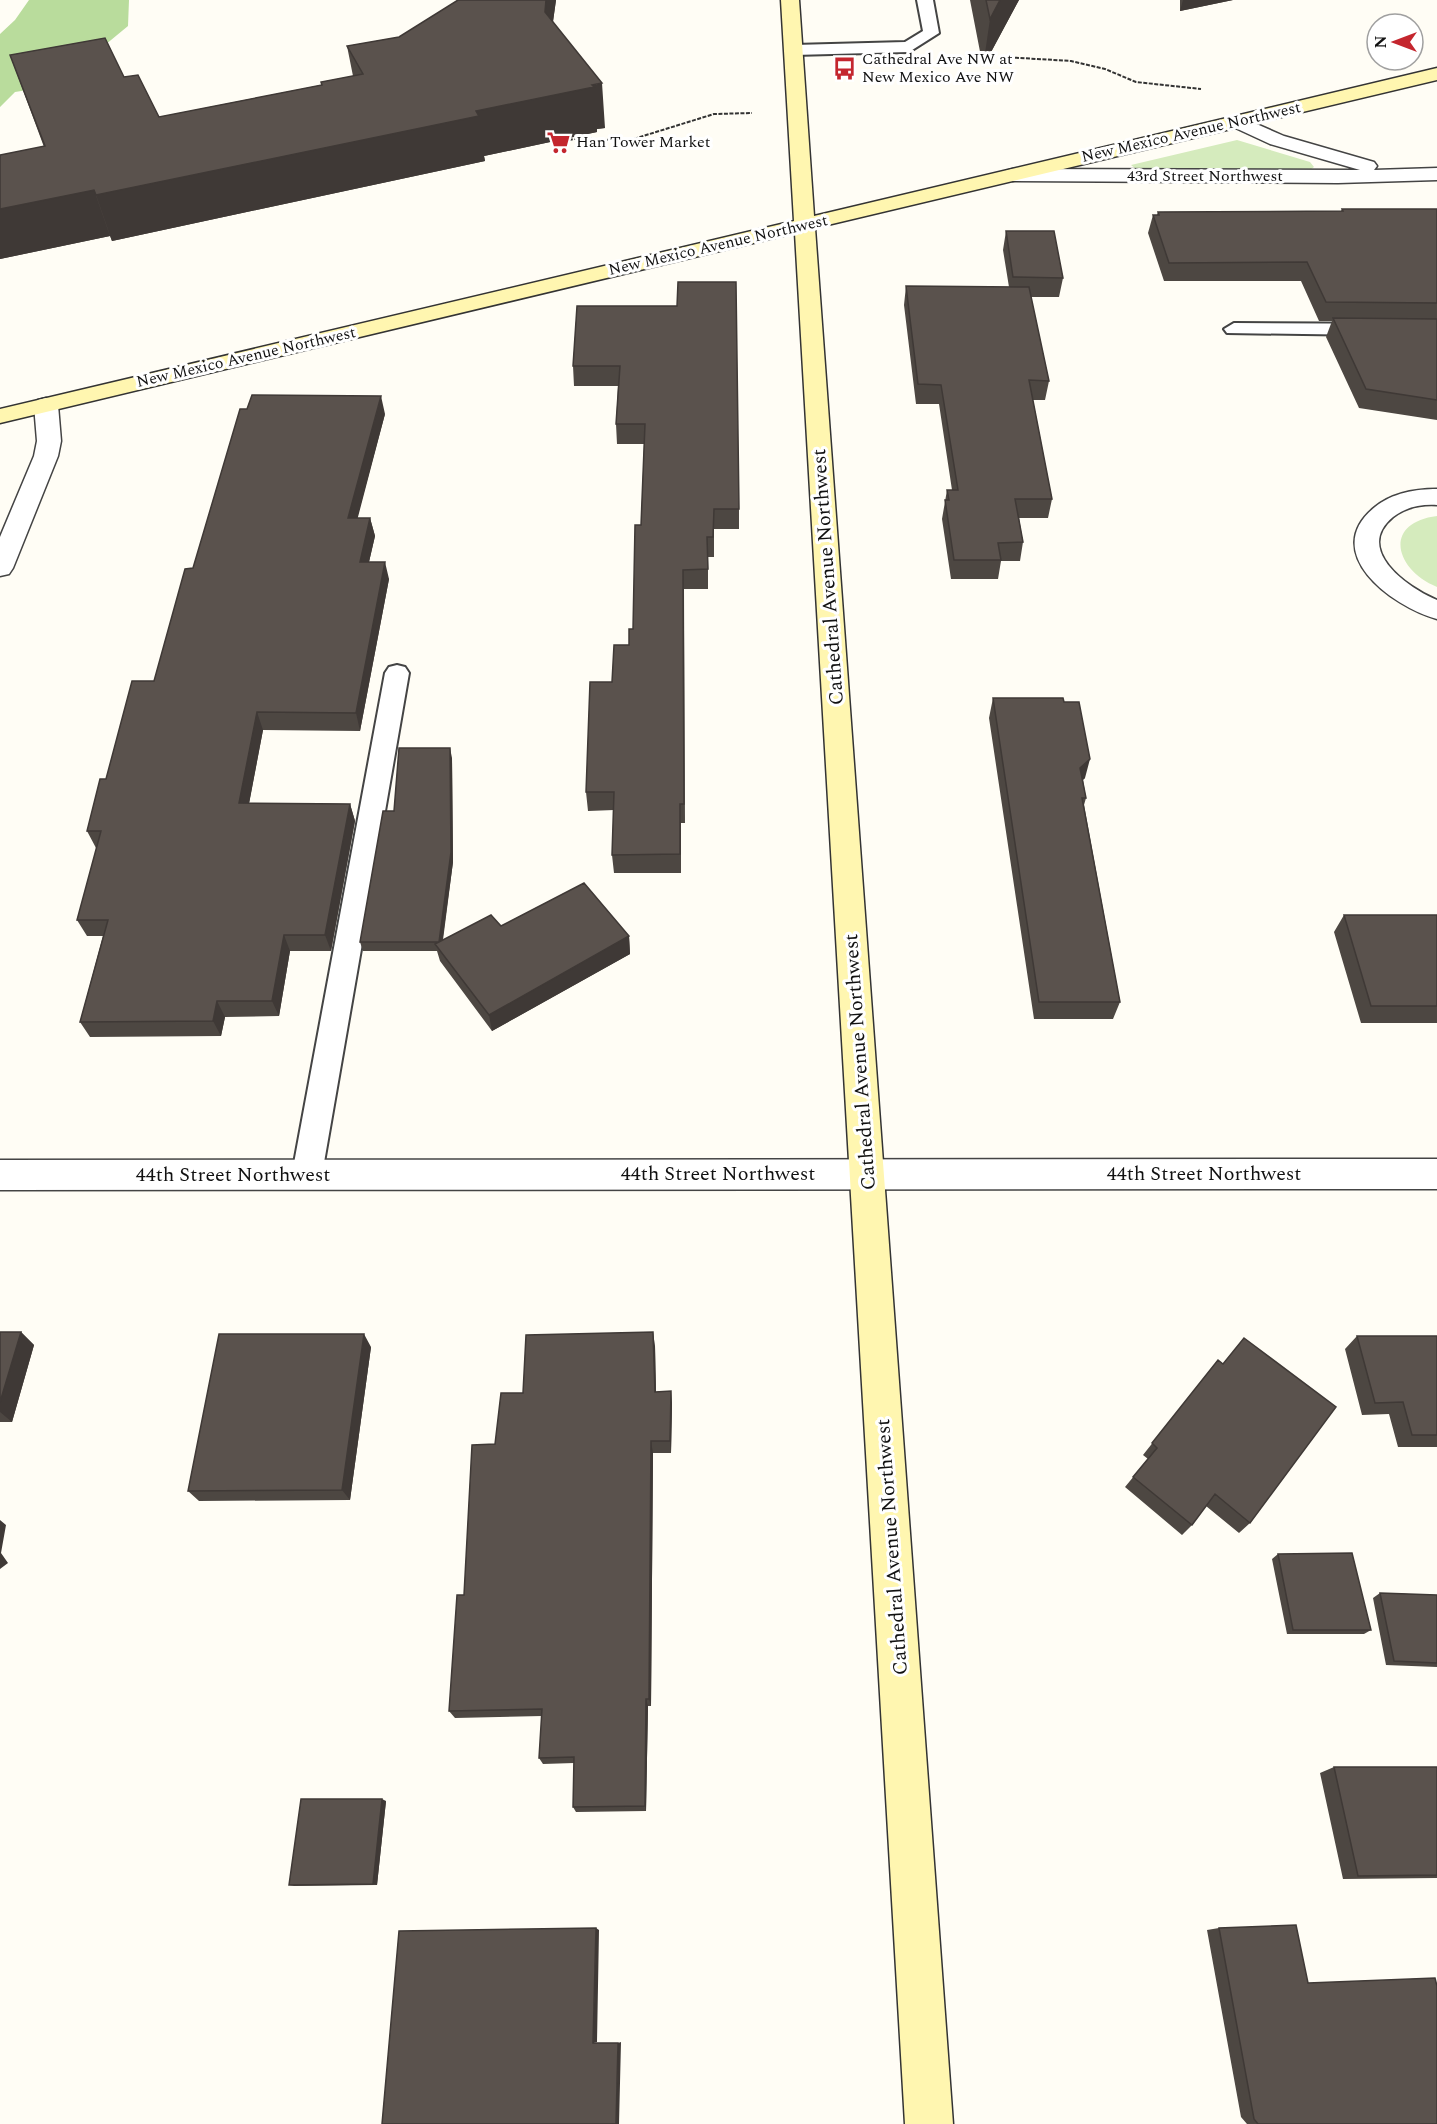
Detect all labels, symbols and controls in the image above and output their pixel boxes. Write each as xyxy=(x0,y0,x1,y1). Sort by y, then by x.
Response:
north arrow xyxy=(1365,12,1425,72)
text: N xyxy=(1369,35,1393,49)
place label: Cathedral Ave NW at New Mexico Ave NW xyxy=(862,47,1014,89)
bus stop icon: Cathedral Ave NW at New Mexico Ave NW xyxy=(831,55,857,81)
street label: New Mexico Avenue Northwest xyxy=(1079,95,1303,169)
supermarket icon: Han Tower Market xyxy=(545,129,571,155)
place label: Han Tower Market xyxy=(576,130,711,154)
street label: 43rd Street Northwest xyxy=(1127,164,1283,188)
street label: New Mexico Avenue Northwest xyxy=(606,208,830,282)
street label: New Mexico Avenue Northwest xyxy=(134,320,358,394)
street label: Cathedral Avenue Northwest xyxy=(804,448,852,706)
street label: Cathedral Avenue Northwest xyxy=(836,933,884,1191)
street label: 44th Street Northwest xyxy=(621,1159,815,1189)
street label: 44th Street Northwest xyxy=(1107,1159,1301,1189)
street label: 44th Street Northwest xyxy=(136,1160,330,1190)
street label: Cathedral Avenue Northwest xyxy=(868,1418,916,1676)

